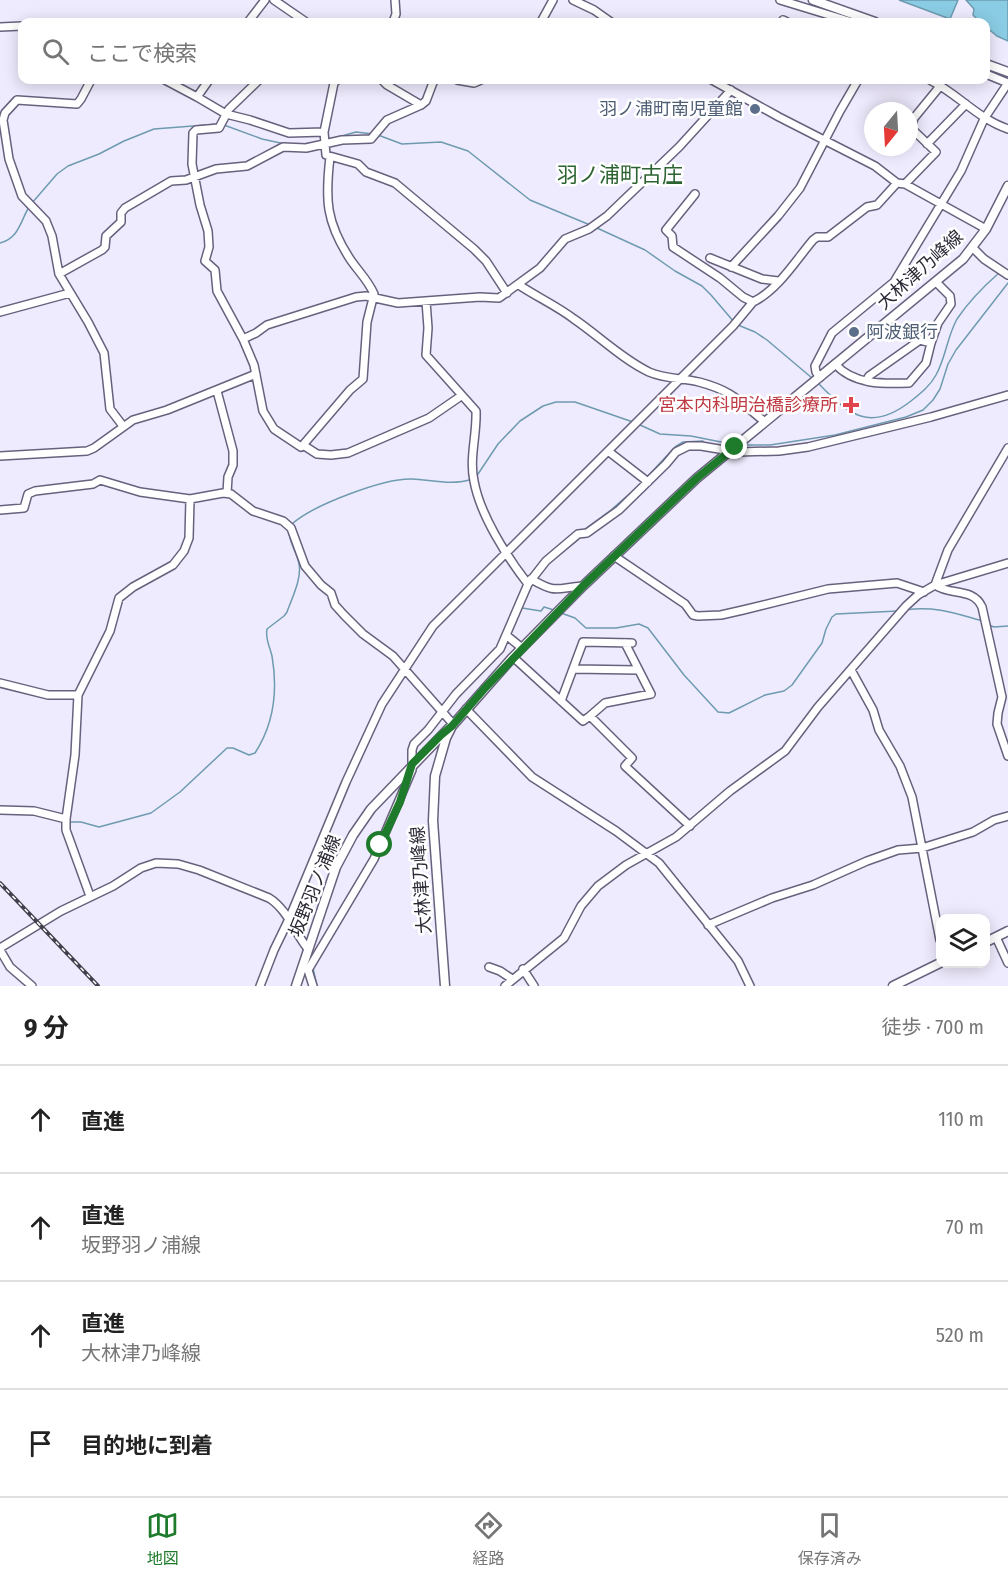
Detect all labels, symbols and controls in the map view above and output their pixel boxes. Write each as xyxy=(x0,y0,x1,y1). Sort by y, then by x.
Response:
search box xyxy=(18,18,990,84)
icon: search xyxy=(39,35,72,68)
text: ここで検索 xyxy=(87,40,197,67)
place label: 羽ノ浦町南児童館 xyxy=(599,98,743,120)
marker: 羽ノ浦町南児童館 xyxy=(748,102,762,116)
north arrow xyxy=(864,102,918,156)
district label: 羽ノ浦町古庄 xyxy=(557,162,683,188)
street label: 大林津乃峰線 xyxy=(873,226,967,314)
place label: 阿波銀行 xyxy=(866,321,938,343)
marker: 阿波銀行 xyxy=(847,325,861,339)
place label: 宮本内科明治橋診療所 xyxy=(658,394,838,416)
marker: 宮本内科明治橋診療所 xyxy=(842,396,860,414)
route end xyxy=(721,433,747,459)
street label: 大林津乃峰線 xyxy=(406,825,436,935)
route start xyxy=(366,831,392,857)
street label: 坂野羽ノ浦線 xyxy=(285,832,345,940)
map controls xyxy=(936,914,990,968)
button: layers xyxy=(936,914,990,968)
text: 9 分 xyxy=(24,1013,69,1044)
text: 徒歩 · 700 m xyxy=(882,1015,984,1039)
icon: ahead xyxy=(24,1103,57,1136)
text: 110 m xyxy=(938,1107,984,1131)
text: 直進 xyxy=(81,1108,125,1135)
text: 直進 xyxy=(81,1202,125,1229)
icon: ahead xyxy=(24,1211,57,1244)
text: 70 m xyxy=(946,1215,984,1239)
text: 坂野羽ノ浦線 xyxy=(81,1233,201,1257)
text: 直進 xyxy=(81,1310,125,1337)
icon: ahead xyxy=(24,1319,57,1352)
text: 520 m xyxy=(936,1323,984,1347)
text: 大林津乃峰線 xyxy=(81,1341,201,1365)
icon: arrive xyxy=(24,1427,57,1460)
text: 目的地に到着 xyxy=(81,1432,213,1459)
tab: 地図 xyxy=(146,1509,179,1569)
tab: 経路 xyxy=(472,1509,505,1569)
tab: 保存済み xyxy=(798,1509,862,1569)

